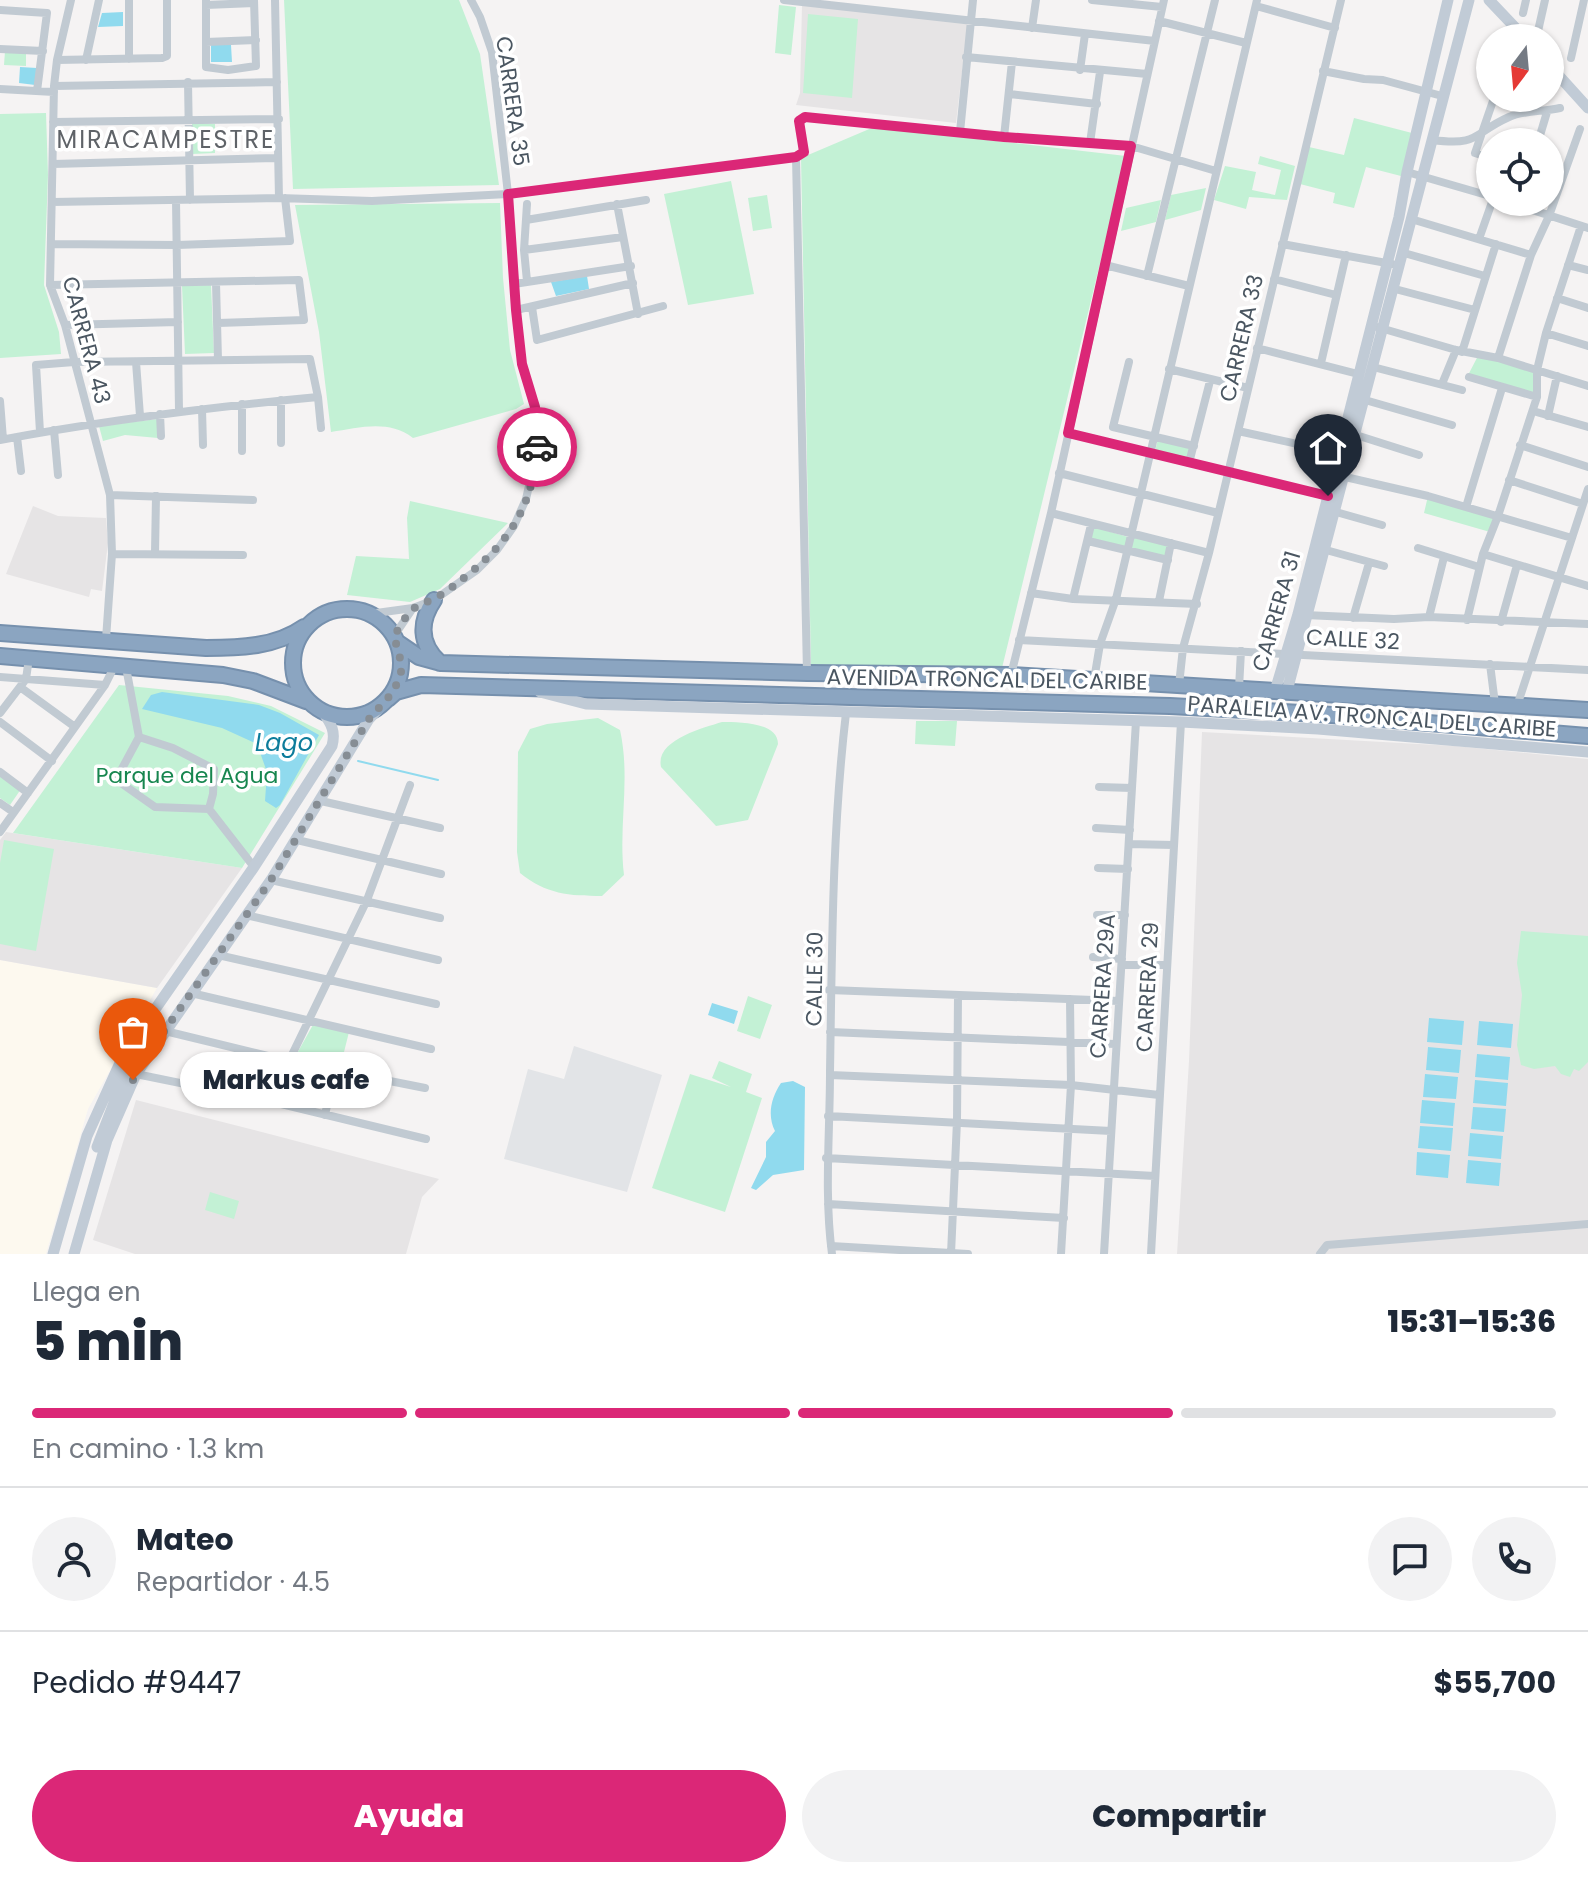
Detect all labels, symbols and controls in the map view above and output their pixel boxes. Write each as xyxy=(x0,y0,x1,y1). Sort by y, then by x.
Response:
north arrow xyxy=(1476,24,1564,112)
map controls xyxy=(1476,24,1564,216)
street label: CARRERA 35 xyxy=(488,34,537,168)
district label: MIRACAMPESTRE xyxy=(57,123,275,156)
button: locate xyxy=(1476,128,1564,216)
street label: CARRERA 33 xyxy=(1212,271,1271,405)
street label: CARRERA 43 xyxy=(55,273,118,407)
courier xyxy=(497,407,577,487)
pin xyxy=(1294,414,1362,496)
icon: car xyxy=(515,425,559,469)
icon: home xyxy=(1306,426,1350,470)
street label: CARRERA 31 xyxy=(1245,547,1308,675)
street label: CALLE 32 xyxy=(1305,622,1401,657)
street label: AVENIDA TRONCAL DEL CARIBE xyxy=(826,661,1148,698)
street label: PARALELA AV. TRONCAL DEL CARIBE xyxy=(1186,688,1557,745)
water label: Lago xyxy=(255,726,313,759)
park label: Parque del Agua xyxy=(96,760,278,791)
street label: CARRERA 29A xyxy=(1082,912,1123,1060)
street label: CARRERA 29 xyxy=(1129,921,1166,1053)
street label: CALLE 30 xyxy=(798,931,831,1027)
pin xyxy=(99,998,167,1080)
icon: bag xyxy=(111,1010,155,1054)
callout: Markus cafe xyxy=(181,1052,393,1108)
text: Markus cafe xyxy=(202,1062,370,1098)
text: Llega en xyxy=(32,1274,141,1310)
text: 15:31–15:36 xyxy=(1387,1300,1556,1343)
text: 5 min xyxy=(32,1305,183,1378)
text: En camino · 1.3 km xyxy=(32,1431,264,1467)
button: person xyxy=(32,1517,116,1601)
button: chat xyxy=(1368,1517,1452,1601)
button: phone xyxy=(1472,1517,1556,1601)
text: Mateo xyxy=(136,1518,234,1561)
text: Repartidor · 4.5 xyxy=(136,1564,330,1600)
text: Pedido #9447 xyxy=(32,1661,241,1704)
text: $55,700 xyxy=(1433,1661,1556,1704)
button: Ayuda xyxy=(32,1770,786,1862)
button: Compartir xyxy=(802,1770,1556,1862)

